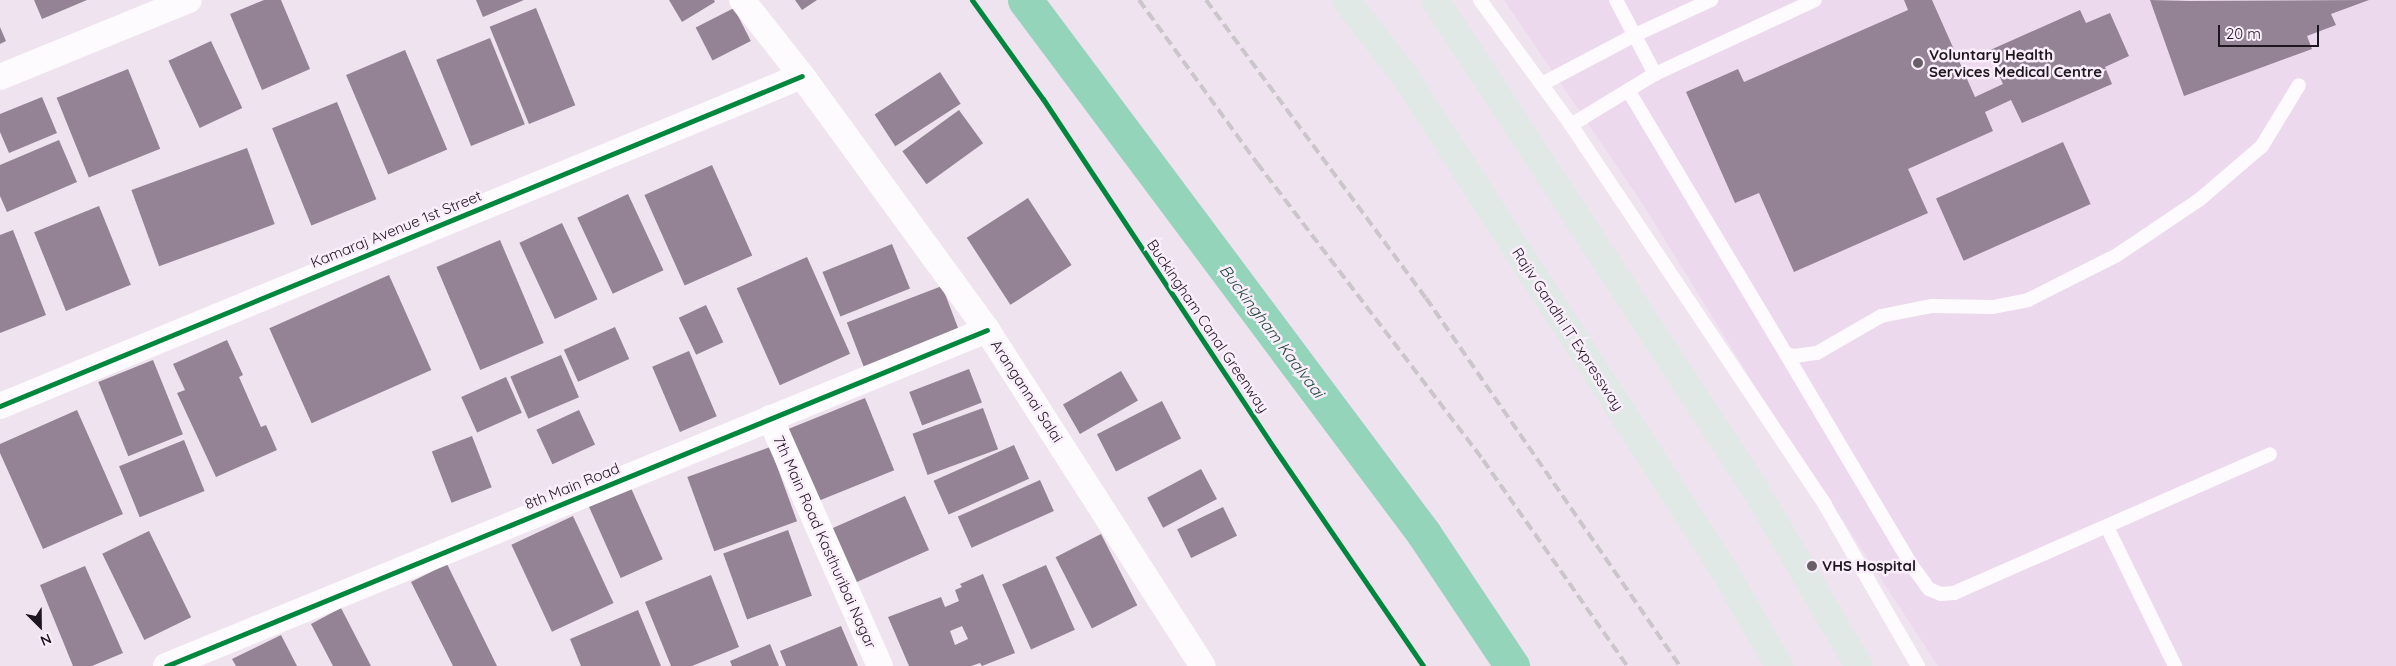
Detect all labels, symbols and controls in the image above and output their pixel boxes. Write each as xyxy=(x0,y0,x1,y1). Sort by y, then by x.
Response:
scale bar xyxy=(2221,15,2322,47)
text: 20 m xyxy=(2226,24,2261,43)
place label: Voluntary Health Services Medical Centre xyxy=(1929,45,2102,80)
marker: Voluntary Health Services Medical Centre xyxy=(1911,56,1925,70)
street label: Kamaraj Avenue 1st Street xyxy=(308,186,484,272)
street label: Buckingham Canal Greenway xyxy=(1143,236,1273,416)
street label: Rajiv Gandhi IT Expressway xyxy=(1509,244,1627,414)
water label: Buckingham Kaalvaai xyxy=(1216,261,1328,401)
street label: Arangannai Salai xyxy=(987,336,1067,446)
street label: 7th Main Road Kasthuribai Nagar xyxy=(770,433,880,651)
street label: 8th Main Road xyxy=(522,459,622,513)
place label: VHS Hospital xyxy=(1822,557,1916,575)
marker: VHS Hospital xyxy=(1806,560,1818,572)
north arrow xyxy=(15,601,65,651)
text: N xyxy=(38,630,54,650)

